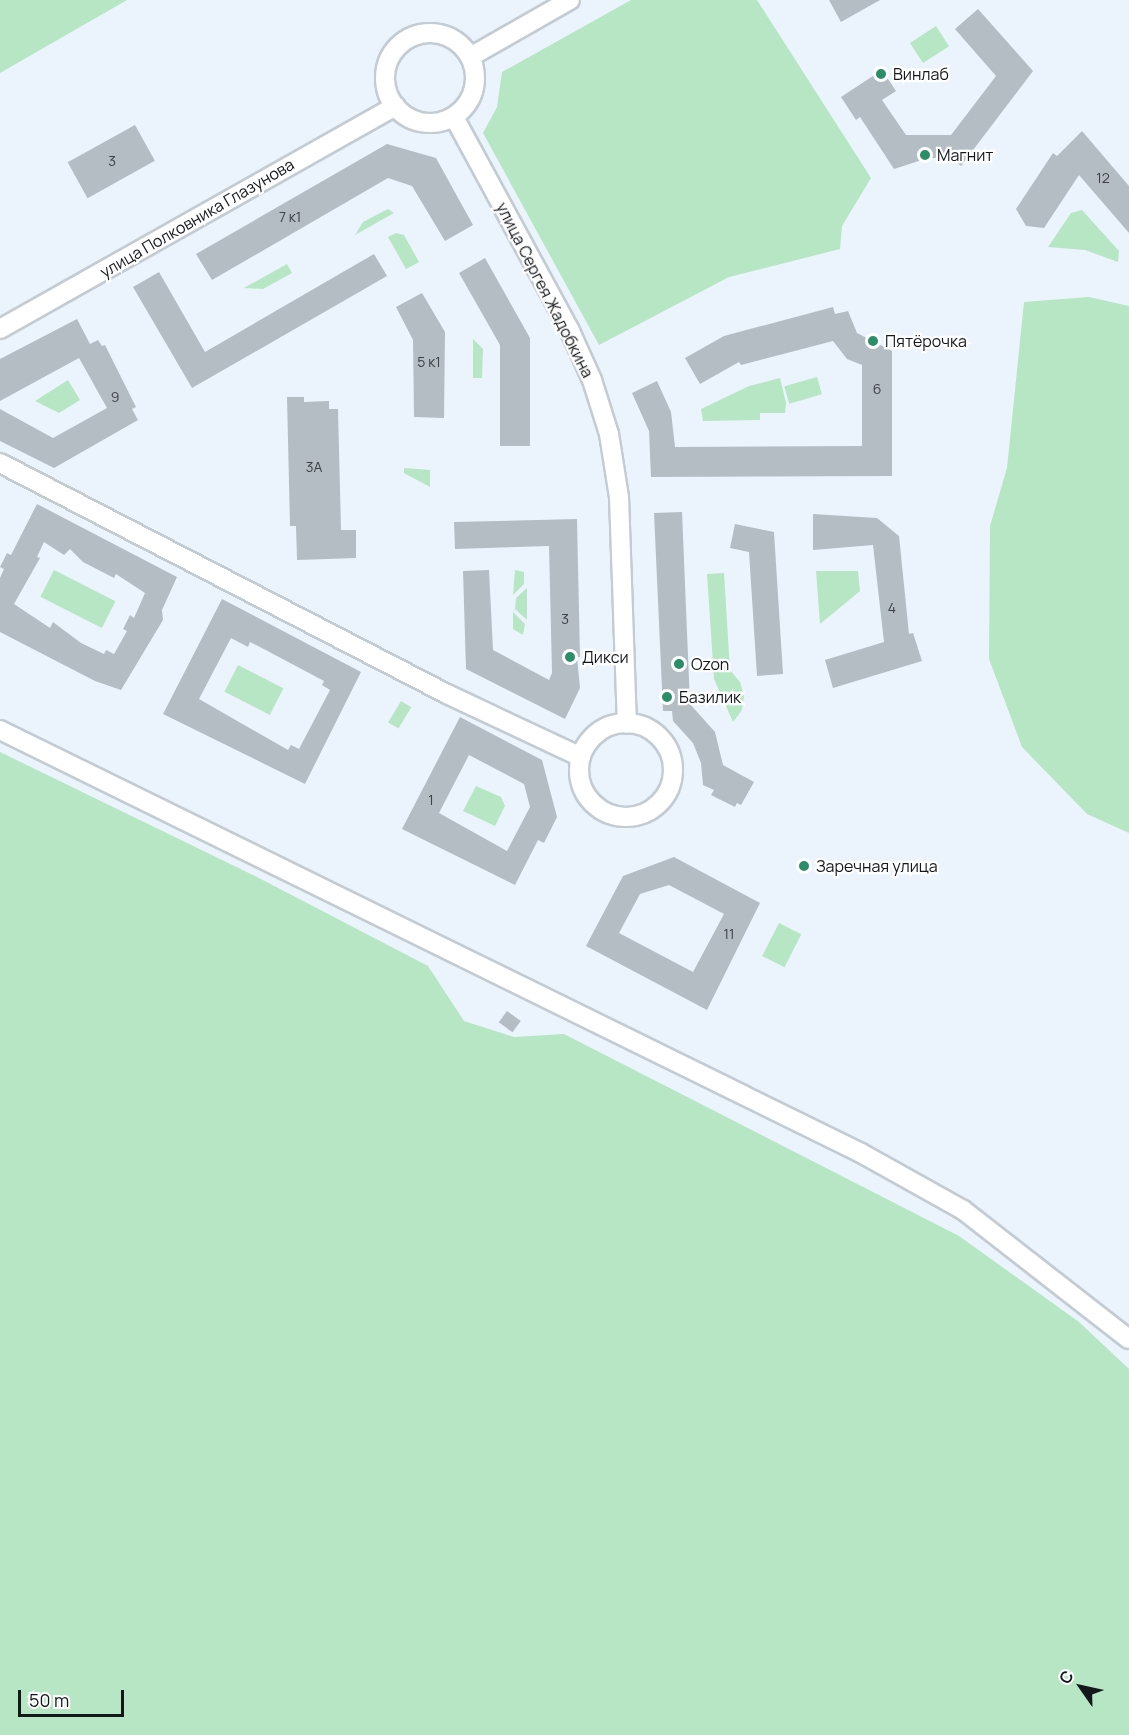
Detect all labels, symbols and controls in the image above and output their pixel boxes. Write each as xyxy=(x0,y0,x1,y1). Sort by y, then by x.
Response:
place label: Винлаб xyxy=(893,64,949,84)
marker: Винлаб xyxy=(874,67,888,81)
place label: Магнит xyxy=(937,145,993,165)
marker: Магнит xyxy=(918,148,932,162)
house number: 3 xyxy=(108,153,116,169)
street label: улица Полковника Глазунова xyxy=(97,155,297,281)
house number: 12 xyxy=(1096,170,1110,186)
street label: улица Сергея Жадобкина xyxy=(492,199,598,381)
house number: 7 к1 xyxy=(279,209,301,225)
place label: Пятёрочка xyxy=(885,331,967,351)
marker: Пятёрочка xyxy=(866,334,880,348)
house number: 5 к1 xyxy=(417,354,441,370)
house number: 6 xyxy=(873,381,881,397)
house number: 9 xyxy=(111,389,119,405)
house number: 3А xyxy=(306,459,322,475)
house number: 4 xyxy=(888,600,896,616)
house number: 3 xyxy=(561,611,569,627)
place label: Дикси xyxy=(582,647,629,667)
marker: Дикси xyxy=(563,650,577,664)
place label: Ozon xyxy=(691,654,729,674)
marker: Ozon xyxy=(672,657,686,671)
place label: Базилик xyxy=(679,687,741,707)
marker: Базилик xyxy=(660,690,674,704)
house number: 1 xyxy=(428,792,434,808)
place label: Заречная улица xyxy=(816,856,938,876)
marker: Заречная улица xyxy=(797,859,811,873)
house number: 11 xyxy=(724,926,734,942)
north arrow xyxy=(1051,1657,1111,1717)
text: С xyxy=(1054,1666,1078,1688)
scale bar xyxy=(21,1678,128,1716)
text: 50 m xyxy=(29,1688,69,1712)

